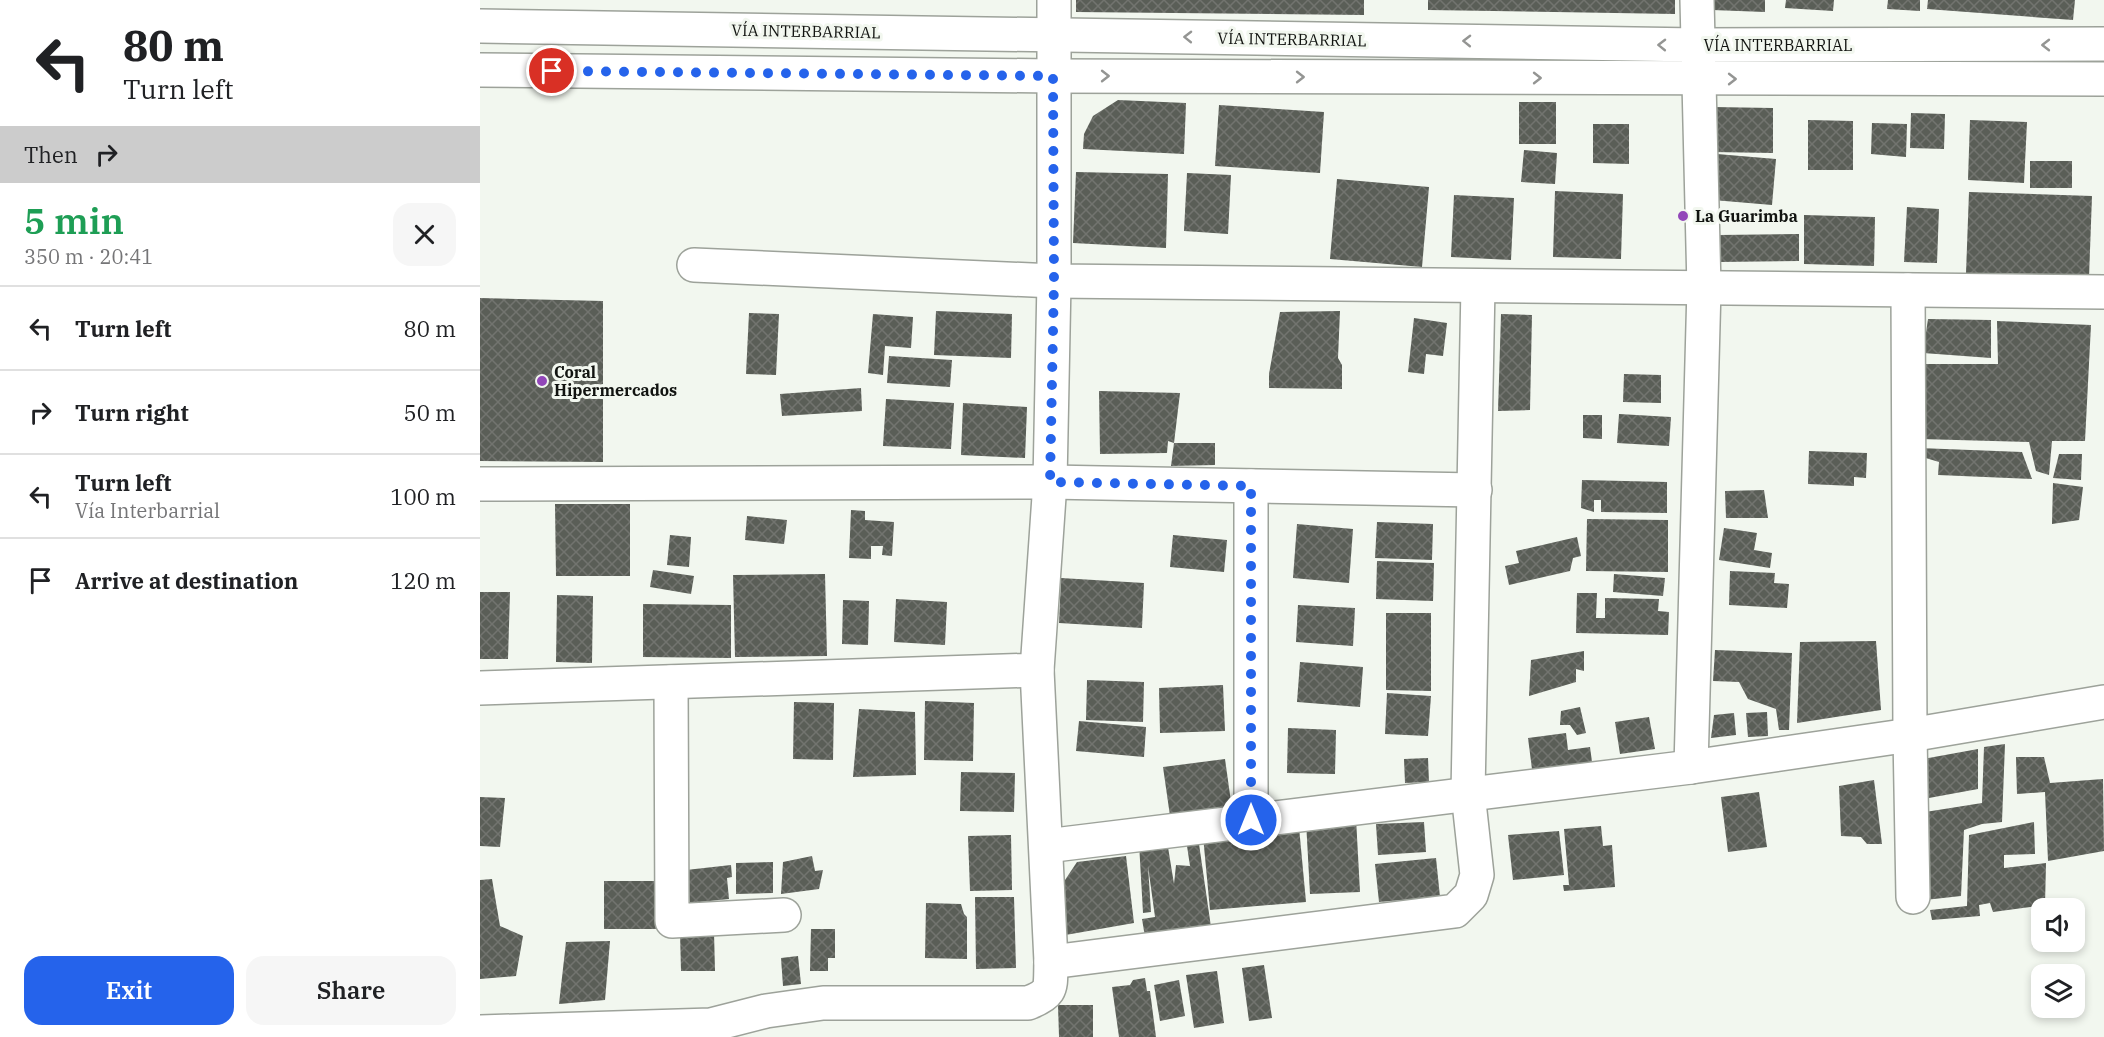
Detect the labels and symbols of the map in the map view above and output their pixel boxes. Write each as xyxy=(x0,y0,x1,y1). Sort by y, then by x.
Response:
street label: VÍA INTERBARRIAL xyxy=(731,19,881,42)
street label: VÍA INTERBARRIAL xyxy=(1217,27,1367,50)
one-way arrow xyxy=(1183,31,1192,44)
street label: VÍA INTERBARRIAL xyxy=(1703,34,1853,55)
one-way arrow xyxy=(1462,35,1471,48)
one-way arrow xyxy=(1657,38,1666,51)
one-way arrow xyxy=(2041,39,2050,51)
pin xyxy=(526,45,577,96)
one-way arrow xyxy=(1101,70,1110,82)
one-way arrow xyxy=(1296,71,1305,83)
one-way arrow xyxy=(1533,72,1542,84)
one-way arrow xyxy=(1728,73,1737,85)
place label: La Guarimba xyxy=(1695,206,1798,226)
marker: La Guarimba xyxy=(1676,209,1690,223)
place label: Coral Hipermercados xyxy=(554,362,677,400)
marker: Coral Hipermercados xyxy=(535,374,549,388)
position arrow xyxy=(1219,788,1283,852)

